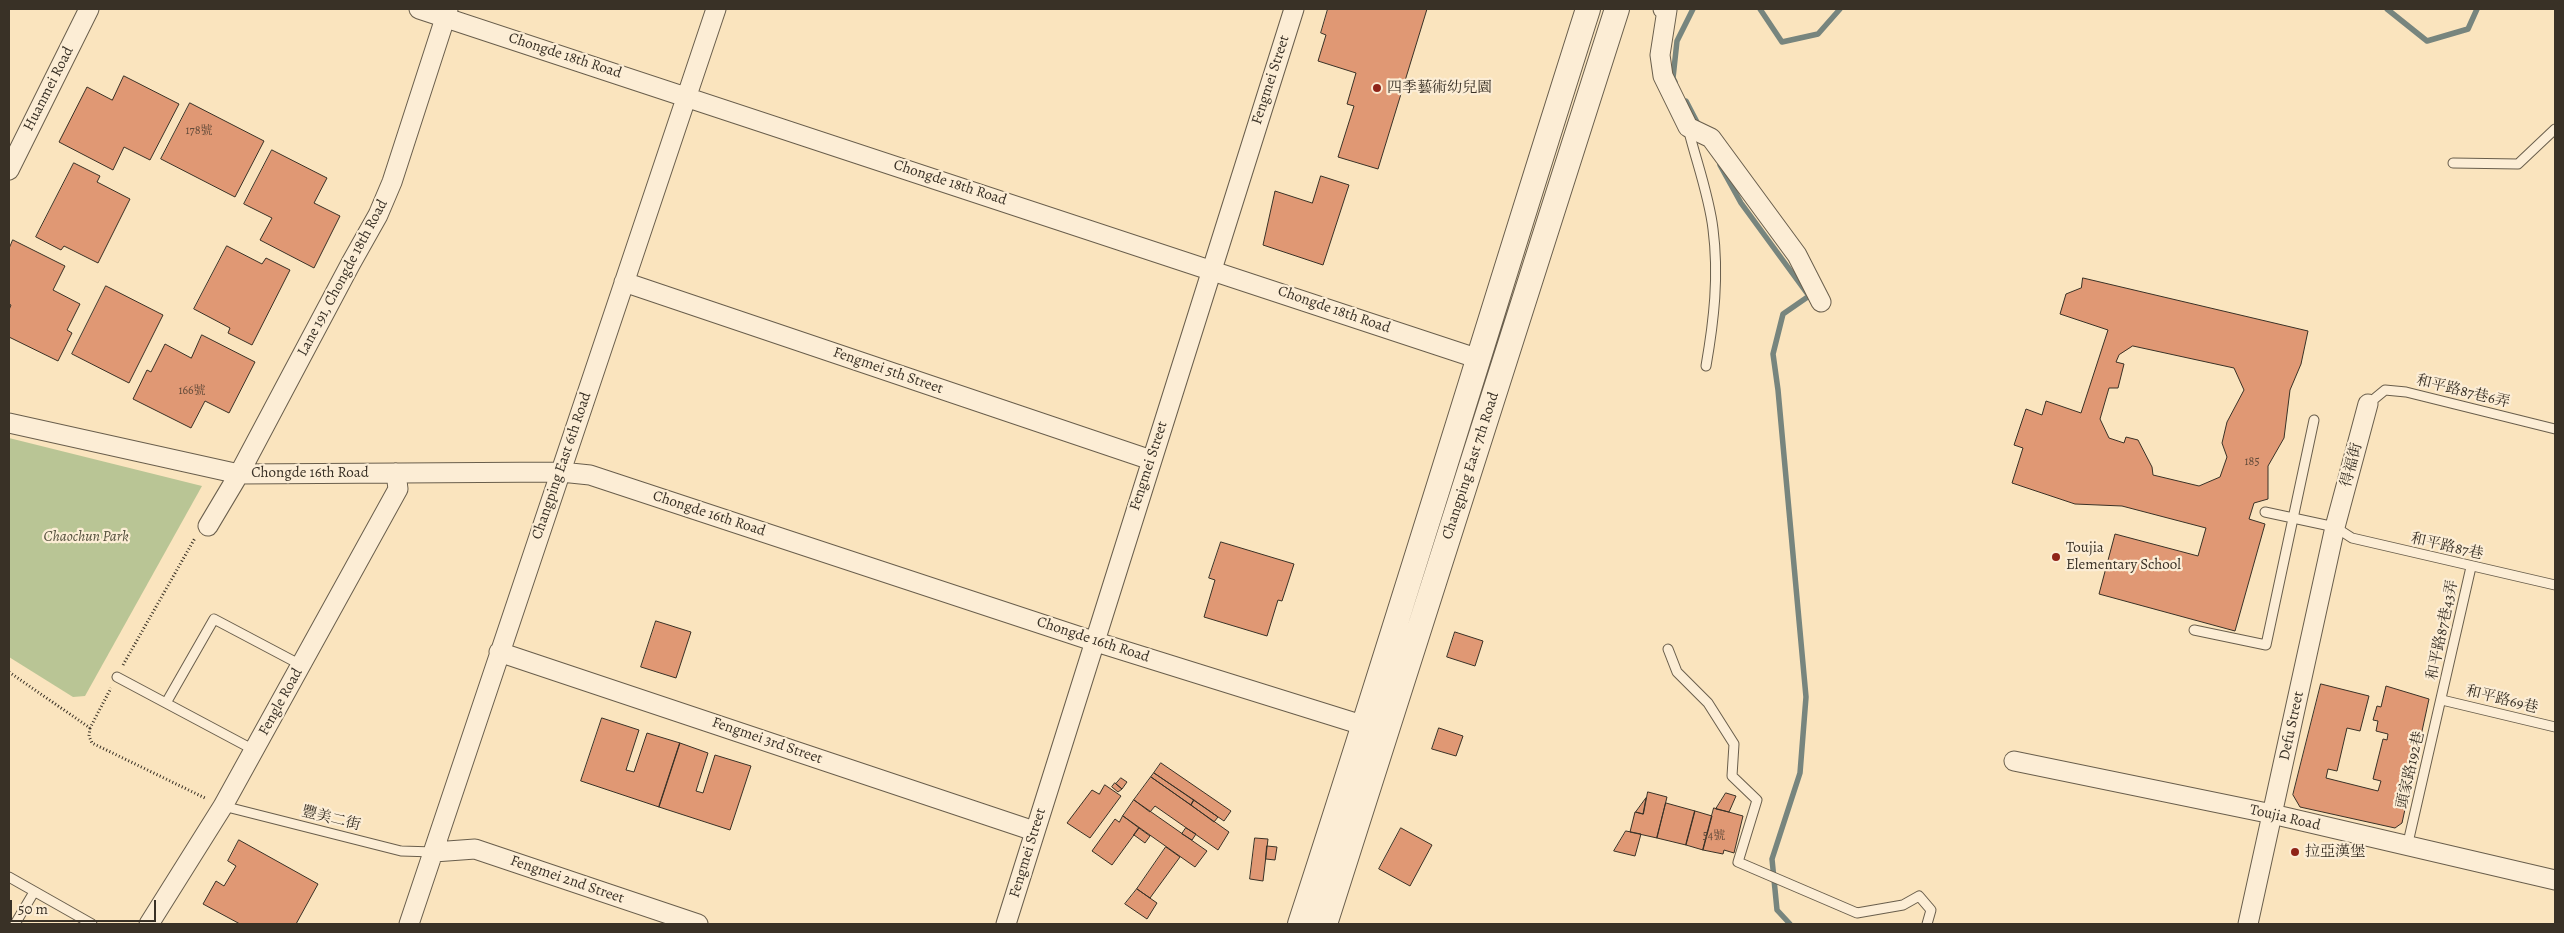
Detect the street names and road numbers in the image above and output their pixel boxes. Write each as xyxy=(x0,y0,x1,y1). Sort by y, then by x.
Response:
street label: Chongde 18th Road xyxy=(506,29,624,83)
street label: Fengmei Street xyxy=(1248,33,1294,127)
street label: Huanmei Road xyxy=(20,44,78,134)
street label: Chongde 18th Road xyxy=(891,156,1009,210)
street label: Lane 191, Chongde 18th Road xyxy=(294,197,392,359)
street label: Chongde 18th Road xyxy=(1275,282,1393,338)
street label: Fengmei 5th Street xyxy=(831,344,945,398)
street label: 和平路87巷6弄 xyxy=(2414,372,2512,412)
street label: Changping East 6th Road xyxy=(528,390,596,542)
street label: Changping East 7th Road xyxy=(1439,390,1503,542)
street label: Fengmei Street xyxy=(1126,419,1172,513)
street label: 得福街 xyxy=(2337,441,2367,489)
street label: Chongde 16th Road xyxy=(251,464,369,482)
street label: Chongde 16th Road xyxy=(650,487,768,541)
street label: 和平路87巷 xyxy=(2409,530,2485,564)
street label: 和平路87巷43弄 xyxy=(2424,578,2462,682)
street label: Chongde 16th Road xyxy=(1034,613,1152,667)
street label: Fengle Road xyxy=(255,665,307,739)
street label: 和平路69巷 xyxy=(2464,682,2540,718)
street label: Defu Street xyxy=(2276,690,2308,762)
street label: Fengmei 3rd Street xyxy=(709,714,825,768)
street label: 頭家路192巷 xyxy=(2393,729,2429,811)
street label: Toujia Road xyxy=(2248,801,2322,835)
street label: 豐美二街 xyxy=(300,803,362,835)
street label: Fengmei Street xyxy=(1006,806,1050,900)
street label: Fengmei 2nd Street xyxy=(508,852,626,908)

